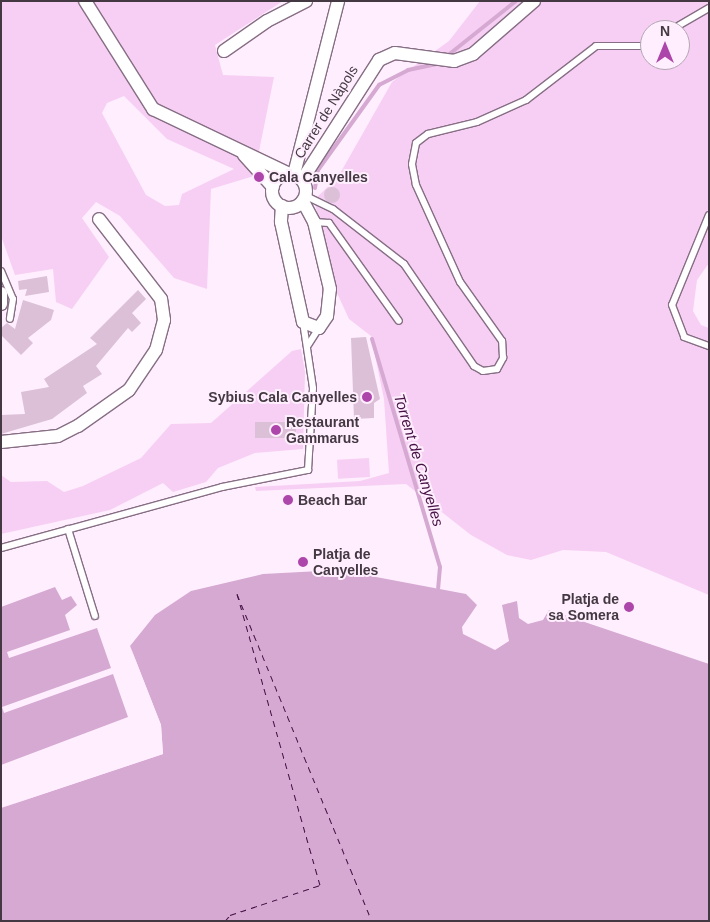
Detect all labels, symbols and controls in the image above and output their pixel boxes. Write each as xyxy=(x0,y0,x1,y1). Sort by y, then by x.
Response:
north arrow xyxy=(640,20,690,70)
text: N xyxy=(660,23,670,39)
street label: Carrer de Nàpols xyxy=(291,62,361,162)
place label: Cala Canyelles xyxy=(269,169,368,185)
marker: Cala Canyelles xyxy=(253,171,265,183)
place label: Sybius Cala Canyelles xyxy=(208,389,357,405)
marker: Sybius Cala Canyelles xyxy=(361,391,373,403)
water label: Torrent de Canyelles xyxy=(390,391,448,529)
place label: Restaurant Gammarus xyxy=(286,414,359,447)
marker: Restaurant Gammarus xyxy=(270,424,282,436)
place label: Beach Bar xyxy=(298,492,367,508)
marker: Beach Bar xyxy=(282,494,294,506)
place label: Platja de Canyelles xyxy=(313,546,378,578)
marker: Platja de Canyelles xyxy=(297,556,309,568)
place label: Platja de sa Somera xyxy=(548,591,619,624)
marker: Platja de sa Somera xyxy=(623,601,635,613)

